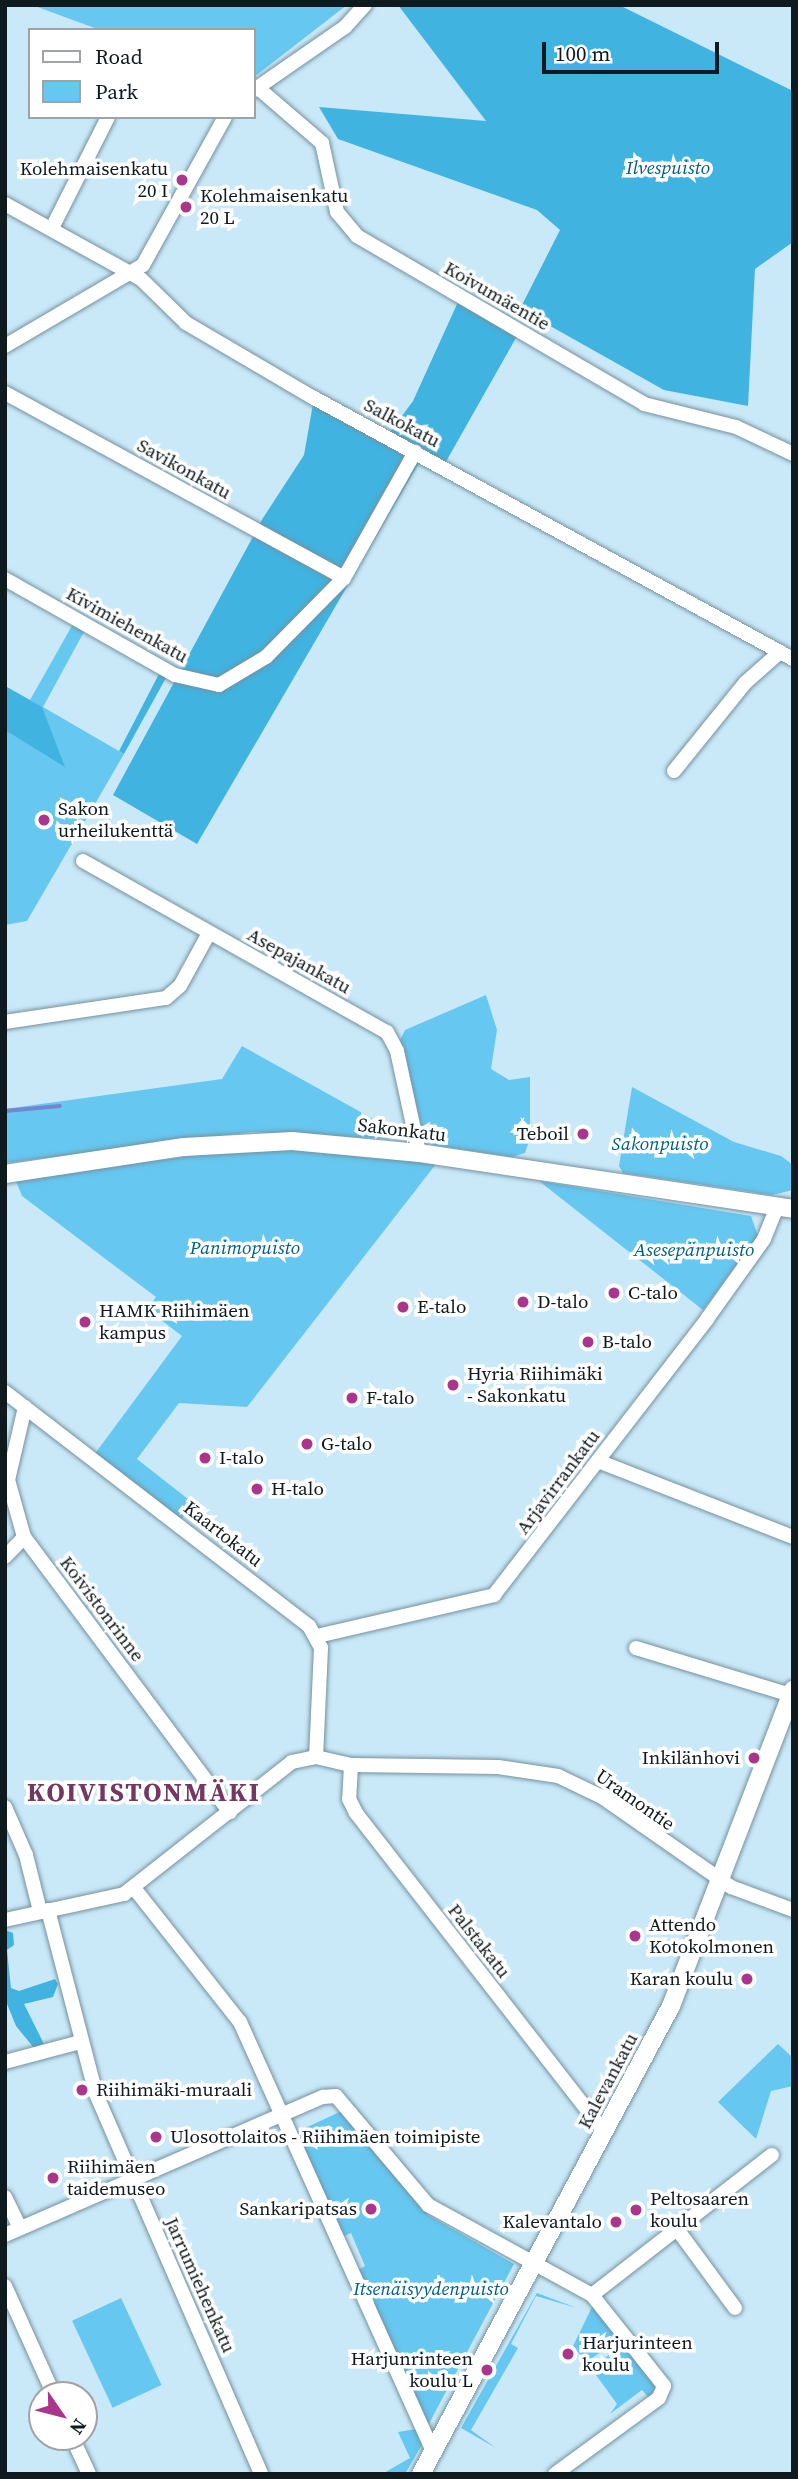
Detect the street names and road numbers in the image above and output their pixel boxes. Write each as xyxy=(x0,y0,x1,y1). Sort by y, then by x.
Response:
street label: Koivumäentie xyxy=(440,257,554,335)
street label: Salkokatu xyxy=(360,394,444,452)
street label: Savikonkatu xyxy=(133,434,235,504)
street label: Kivimiehenkatu xyxy=(62,582,192,668)
street label: Asepajankatu xyxy=(243,923,355,999)
street label: Sakonkatu xyxy=(357,1113,447,1147)
street label: Arjavirrankatu xyxy=(511,1425,605,1539)
street label: Kaartokatu xyxy=(179,1496,267,1572)
street label: Koivistonrinne xyxy=(55,1552,149,1666)
street label: Uramontie xyxy=(591,1765,679,1835)
street label: Palstakatu xyxy=(443,1899,515,1983)
street label: Kalevankatu xyxy=(573,2029,643,2133)
street label: Jarrumiehenkatu xyxy=(160,2214,240,2356)

